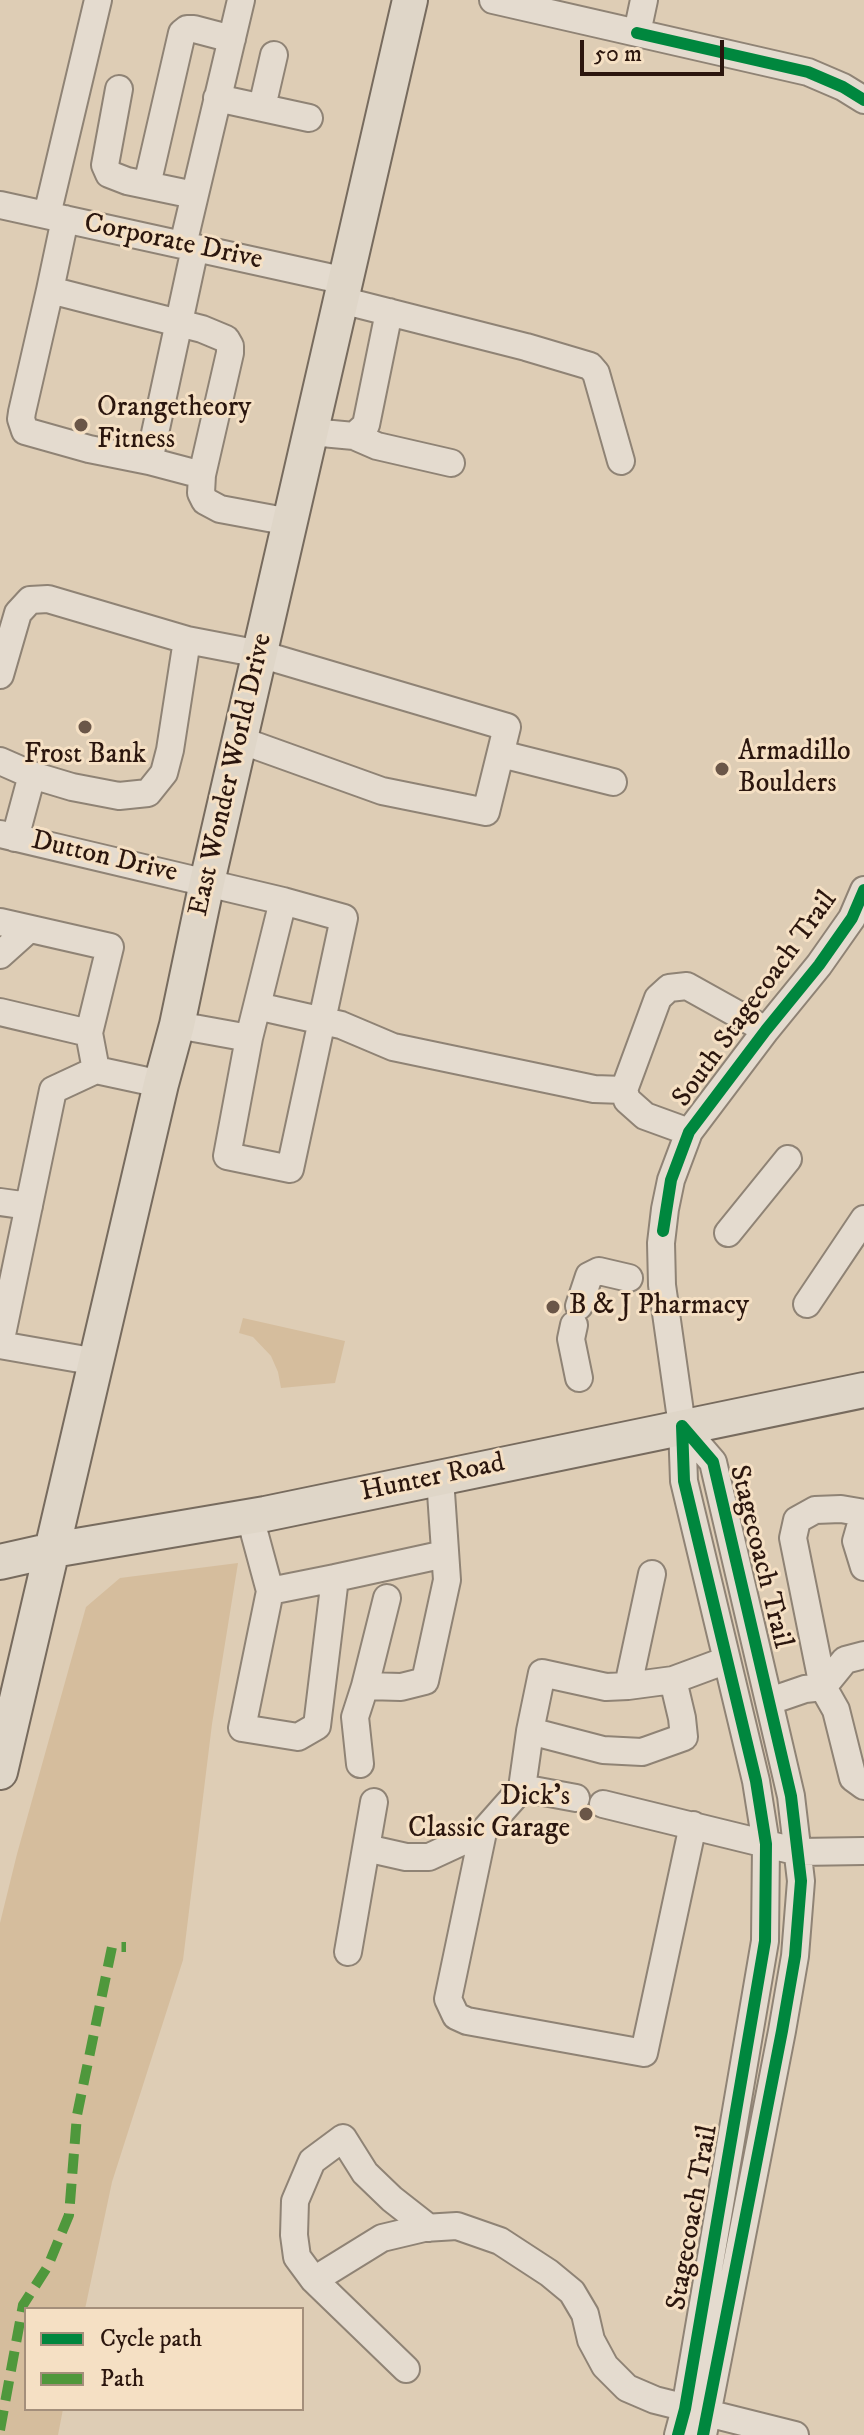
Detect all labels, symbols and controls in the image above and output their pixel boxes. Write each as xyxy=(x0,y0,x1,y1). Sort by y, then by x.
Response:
scale bar xyxy=(584,24,728,74)
text: 50 m xyxy=(594,39,642,69)
street label: Corporate Drive xyxy=(81,208,265,278)
place label: Orangetheory Fitness xyxy=(97,392,251,458)
marker: Orangetheory Fitness xyxy=(72,416,90,434)
street label: East Wonder World Drive xyxy=(183,630,281,920)
marker: Frost Bank xyxy=(76,718,94,736)
place label: Armadillo Boulders xyxy=(738,736,851,802)
place label: Frost Bank xyxy=(24,739,146,773)
marker: Armadillo Boulders xyxy=(713,760,731,778)
street label: Dutton Drive xyxy=(28,825,180,891)
street label: South Stagecoach Trail xyxy=(666,885,846,1115)
place label: B & J Pharmacy xyxy=(569,1290,749,1324)
marker: B & J Pharmacy xyxy=(544,1298,562,1316)
street label: Hunter Road xyxy=(358,1447,508,1511)
street label: Stagecoach Trail xyxy=(720,1462,798,1652)
place label: Dick's Classic Garage xyxy=(408,1781,570,1847)
marker: Dick's Classic Garage xyxy=(577,1805,595,1823)
street label: Stagecoach Trail xyxy=(661,2123,727,2313)
legend xyxy=(24,2307,304,2411)
text: Cycle path xyxy=(100,2324,202,2354)
text: Path xyxy=(100,2364,144,2394)

